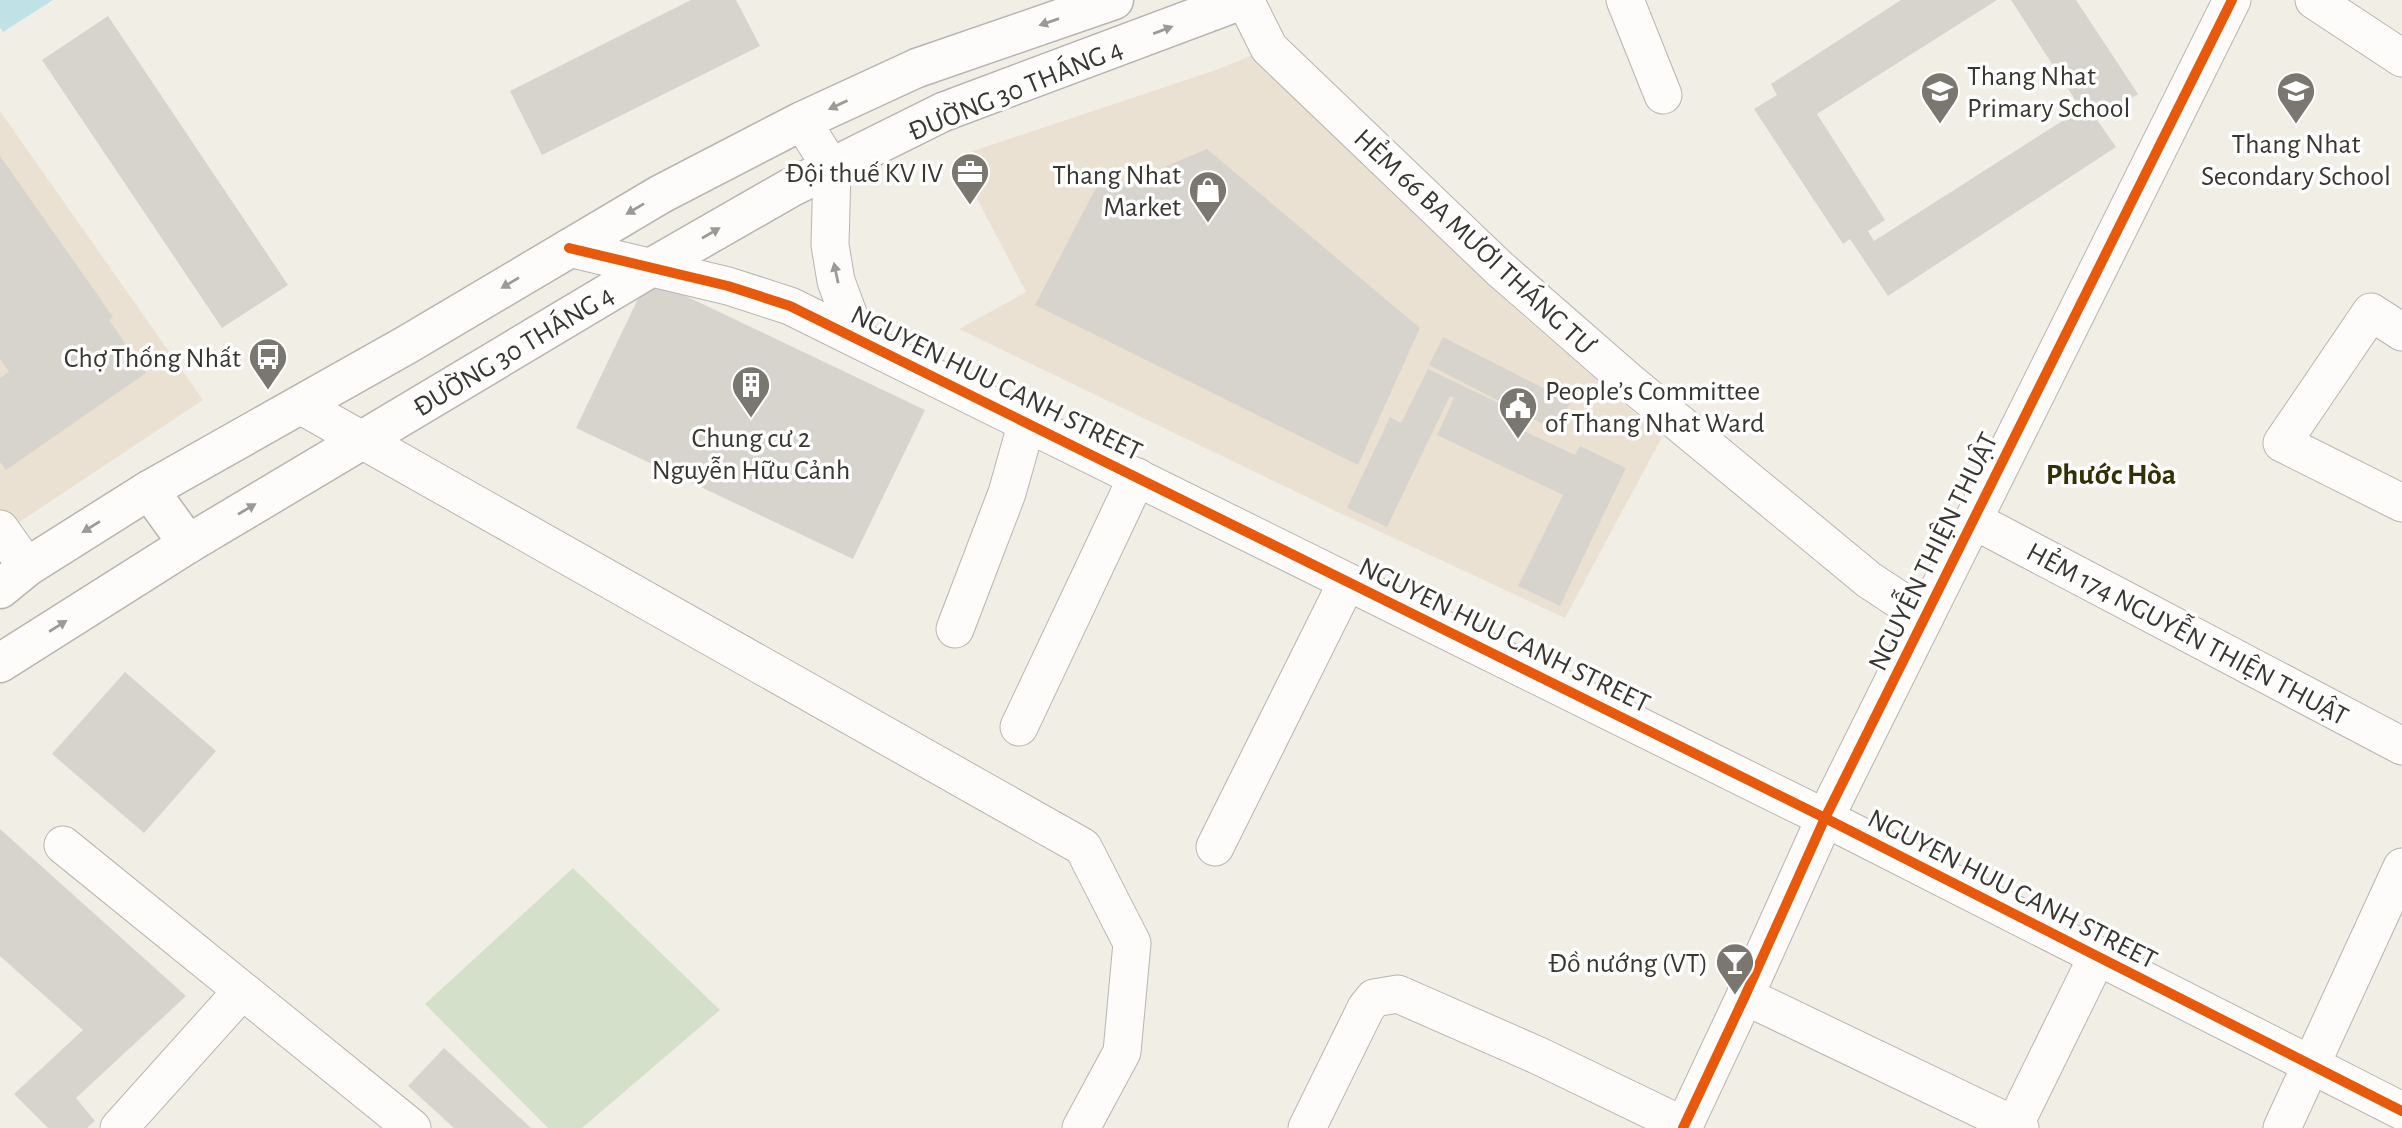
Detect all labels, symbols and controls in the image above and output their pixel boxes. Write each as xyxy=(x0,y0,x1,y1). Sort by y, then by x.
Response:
one-way arrow xyxy=(1039,17,1060,28)
one-way arrow xyxy=(1153,24,1174,35)
street label: ĐƯỜNG 30 THÁNG 4 xyxy=(903,32,1127,147)
place label: Thang Nhat Primary School xyxy=(1967,63,2130,123)
school or university icon: Thang Nhat Primary School xyxy=(1919,70,1961,125)
school or university icon: Thang Nhat Secondary School xyxy=(2275,70,2317,125)
one-way arrow xyxy=(827,100,848,111)
street label: HẺM 66 BA MƯƠI THÁNG TƯ xyxy=(1348,121,1602,361)
place label: Thang Nhat Secondary School xyxy=(2201,131,2391,191)
office icon: Đội thuế KV IV xyxy=(949,151,991,206)
place label: Đội thuế KV IV xyxy=(785,160,943,188)
place label: Thang Nhat Market xyxy=(1052,162,1181,222)
shop icon: Thang Nhat Market xyxy=(1187,169,1229,224)
one-way arrow xyxy=(626,203,645,215)
one-way arrow xyxy=(702,227,721,239)
one-way arrow xyxy=(830,262,841,284)
one-way arrow xyxy=(501,277,520,290)
street label: ĐƯỜNG 30 THÁNG 4 xyxy=(407,278,619,423)
street label: NGUYEN HUU CANH STREET xyxy=(846,301,1146,467)
bus stop icon: Chợ Thống Nhất xyxy=(247,336,289,391)
place label: Chợ Thống Nhất xyxy=(64,345,241,373)
building icon: Chung cư 2 Nguyễn Hữu Cảnh xyxy=(730,364,772,419)
place label: People’s Committee of Thang Nhat Ward xyxy=(1545,378,1764,438)
public building icon: People’s Committee of Thang Nhat Ward xyxy=(1497,385,1539,440)
place label: Chung cư 2 Nguyễn Hữu Cảnh xyxy=(652,425,850,485)
street label: NGUYỄN THIỆN THUẬT xyxy=(1859,426,2004,675)
district label: Phước Hòa xyxy=(2046,460,2176,490)
one-way arrow xyxy=(237,502,256,515)
one-way arrow xyxy=(81,520,101,533)
street label: HẺM 174 NGUYỄN THIỆN THUẬT xyxy=(2022,533,2355,732)
street label: NGUYEN HUU CANH STREET xyxy=(1354,553,1654,719)
one-way arrow xyxy=(48,620,67,633)
street label: NGUYEN HUU CANH STREET xyxy=(1863,805,2161,975)
bar icon: Đồ nướng (VT) xyxy=(1714,941,1756,996)
place label: Đồ nướng (VT) xyxy=(1548,950,1708,978)

